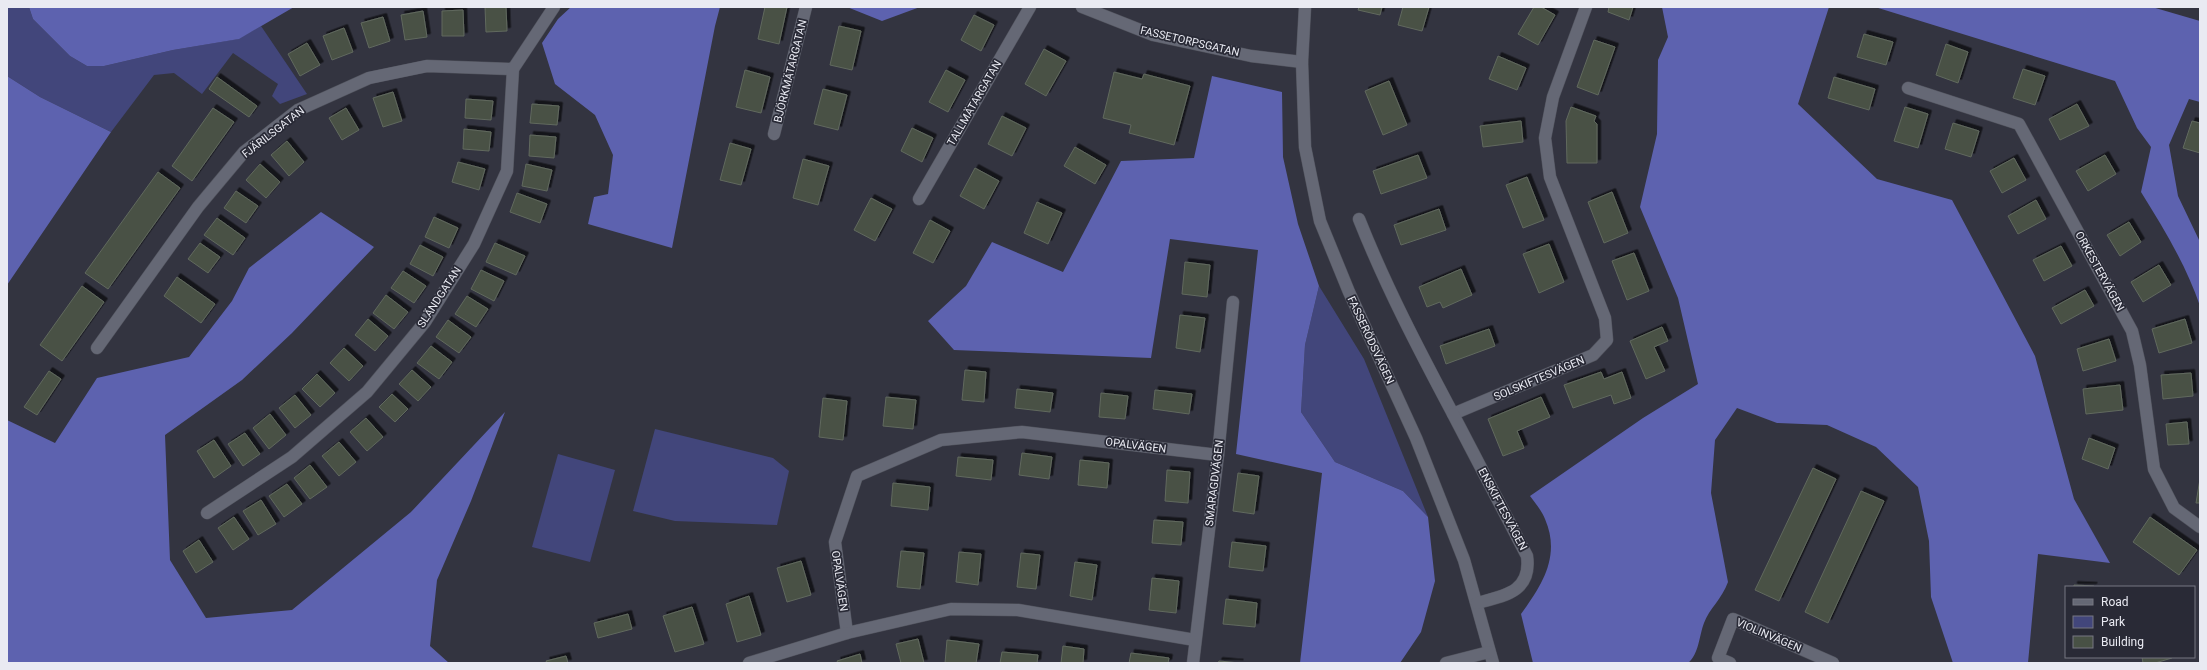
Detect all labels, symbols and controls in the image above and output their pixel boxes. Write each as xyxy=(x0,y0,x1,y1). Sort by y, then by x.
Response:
street label: BJÖRKMÄTARGATAN xyxy=(771,18,810,124)
street label: FASSETORPSGATAN xyxy=(1139,24,1241,59)
street label: TALLMÄTARGATAN xyxy=(945,58,1004,148)
street label: FJÄRILSGATAN xyxy=(240,104,307,161)
street label: ORKESTERVÄGEN xyxy=(2072,229,2127,313)
street label: SLÄNDGATAN xyxy=(415,264,464,330)
street label: FASSERÖDSVÄGEN xyxy=(1345,294,1397,386)
street label: SOLSKIFTESVÄGEN xyxy=(1492,353,1587,403)
street label: OPALVÄGEN xyxy=(1105,435,1167,456)
street label: SMARAGDVÄGEN xyxy=(1203,439,1226,527)
street label: ENSKIFTESVÄGEN xyxy=(1475,466,1530,553)
street label: OPALVÄGEN xyxy=(829,550,850,612)
legend xyxy=(2065,586,2195,658)
text: Road xyxy=(2101,595,2129,609)
text: Park xyxy=(2101,615,2126,629)
street label: VIOLINVÄGEN xyxy=(1734,616,1803,655)
text: Building xyxy=(2101,635,2144,649)

